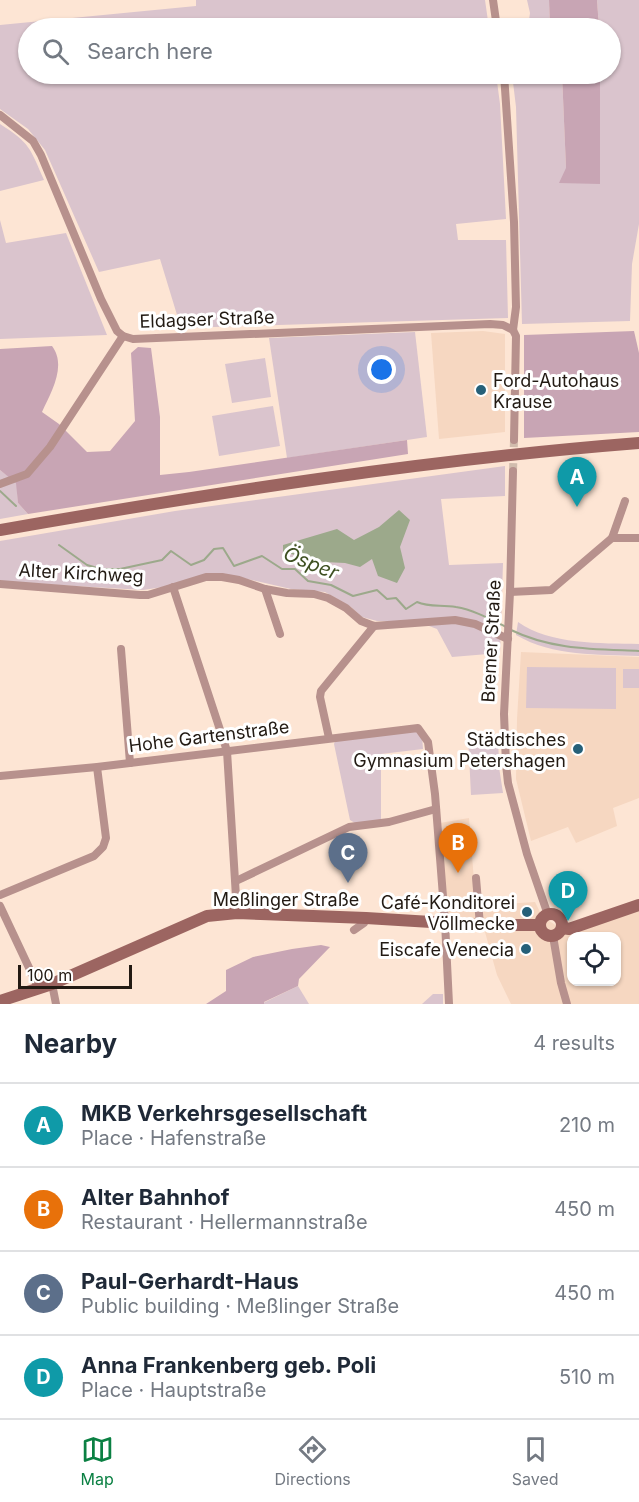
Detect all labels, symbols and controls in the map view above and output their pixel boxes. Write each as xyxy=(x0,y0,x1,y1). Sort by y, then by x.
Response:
search box xyxy=(18,18,621,84)
icon: search xyxy=(39,35,72,68)
text: Search here xyxy=(87,38,213,64)
street label: Eldagser Straße xyxy=(139,306,275,332)
your location xyxy=(367,355,396,384)
place label: Ford-Autohaus Krause xyxy=(493,370,619,412)
marker: Ford-Autohaus Krause xyxy=(474,383,488,397)
pin: A xyxy=(558,458,596,507)
water label: Ösper xyxy=(280,541,342,585)
street label: Alter Kirchweg xyxy=(18,559,144,587)
street label: Bremer Straße xyxy=(477,579,505,703)
street label: Hohe Gartenstraße xyxy=(127,716,291,756)
place label: Städtisches Gymnasium Petershagen xyxy=(353,729,566,771)
marker: Städtisches Gymnasium Petershagen xyxy=(571,742,585,756)
pin: B xyxy=(438,824,478,873)
pin: C xyxy=(328,834,368,883)
pin: D xyxy=(548,872,588,921)
street label: Meßlinger Straße xyxy=(213,889,359,910)
place label: Café-Konditorei Völlmecke xyxy=(381,892,515,934)
marker: Café-Konditorei Völlmecke xyxy=(520,905,534,919)
map controls xyxy=(567,932,621,986)
button: locate xyxy=(567,932,621,986)
place label: Eiscafe Venecia xyxy=(379,939,514,960)
marker: Eiscafe Venecia xyxy=(519,942,533,956)
scale bar xyxy=(18,962,132,990)
text: 100 m xyxy=(27,965,72,985)
text: Nearby xyxy=(24,1028,117,1059)
text: 4 results xyxy=(533,1031,615,1055)
text: MKB Verkehrsgesellschaft xyxy=(81,1100,367,1126)
text: A xyxy=(36,1113,51,1137)
text: 210 m xyxy=(559,1113,615,1137)
text: Place · Hafenstraße xyxy=(81,1126,266,1150)
text: Alter Bahnhof xyxy=(81,1184,230,1210)
text: B xyxy=(37,1197,50,1221)
text: 450 m xyxy=(554,1197,615,1221)
text: Restaurant · Hellermannstraße xyxy=(81,1210,368,1234)
text: Paul-Gerhardt-Haus xyxy=(81,1268,299,1294)
text: C xyxy=(36,1281,51,1305)
text: 450 m xyxy=(554,1281,615,1305)
text: Public building · Meßlinger Straße xyxy=(81,1294,399,1318)
text: Anna Frankenberg geb. Poli xyxy=(81,1352,376,1378)
text: D xyxy=(36,1365,51,1389)
text: 510 m xyxy=(559,1365,615,1389)
text: Place · Hauptstraße xyxy=(81,1378,266,1402)
tab: Map xyxy=(80,1433,114,1489)
tab: Directions xyxy=(275,1433,351,1489)
tab: Saved xyxy=(512,1433,559,1489)

